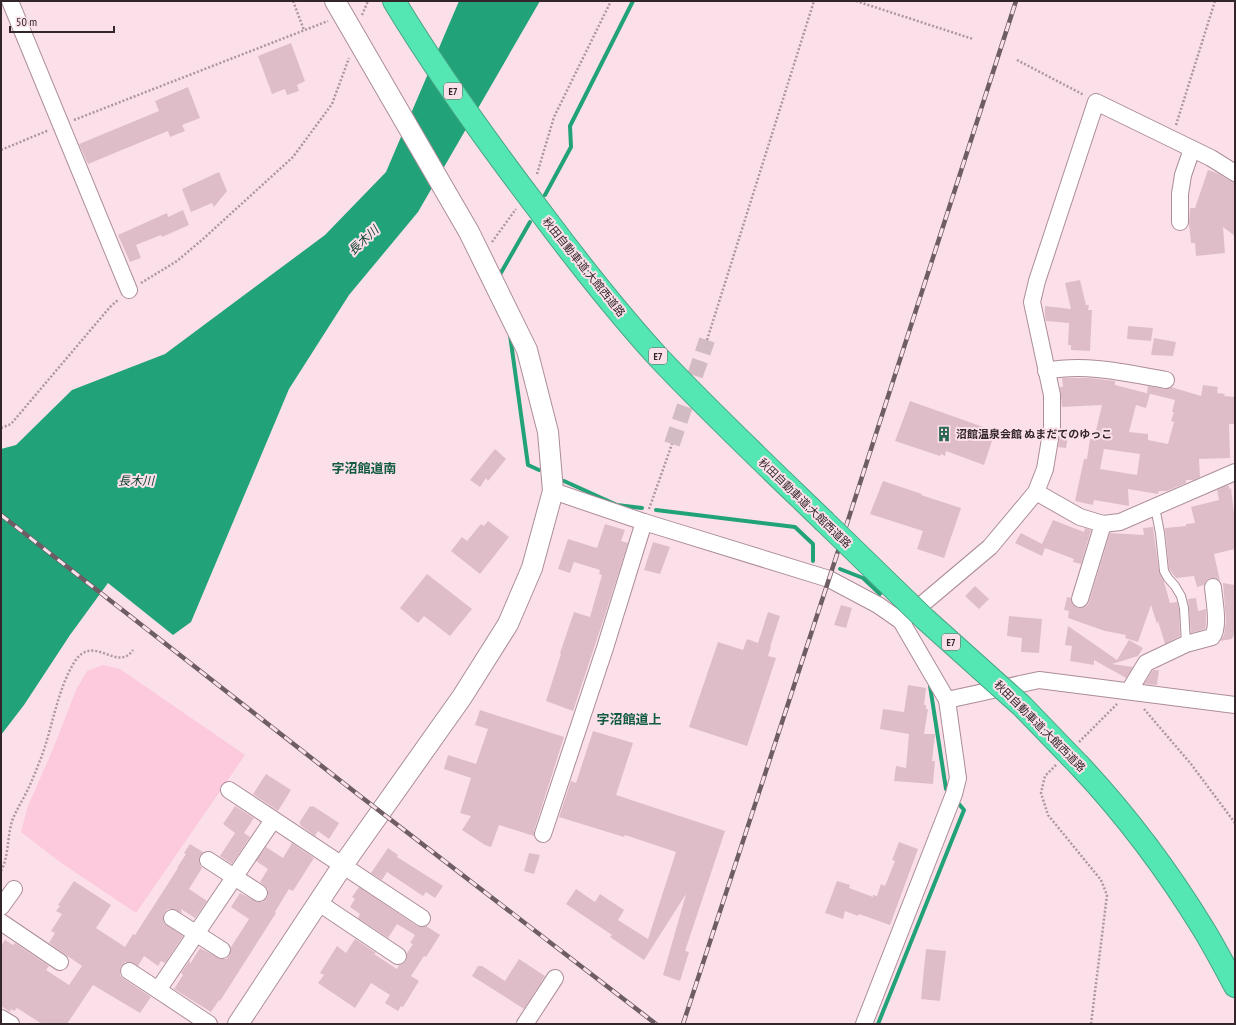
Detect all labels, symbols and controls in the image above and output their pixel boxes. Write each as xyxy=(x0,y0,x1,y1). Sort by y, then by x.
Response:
scale bar xyxy=(10,8,114,34)
text: 50 m xyxy=(16,14,37,29)
road number: E7 xyxy=(444,83,462,99)
street label: 秋田自動車道;大館西道路 xyxy=(540,215,628,319)
water label: 長木川 xyxy=(345,221,383,258)
road number: E7 xyxy=(649,348,667,364)
building icon: 沼館温泉会館 ぬまだてのゆっこ xyxy=(935,425,953,443)
place label: 沼館温泉会館 ぬまだてのゆっこ xyxy=(956,427,1112,441)
street label: 秋田自動車道;大館西道路 xyxy=(756,455,854,551)
district label: 字沼館道南 xyxy=(331,460,397,477)
water label: 長木川 xyxy=(118,473,156,488)
road number: E7 xyxy=(942,634,960,650)
street label: 秋田自動車道;大館西道路 xyxy=(991,677,1089,775)
district label: 字沼館道上 xyxy=(596,711,662,728)

